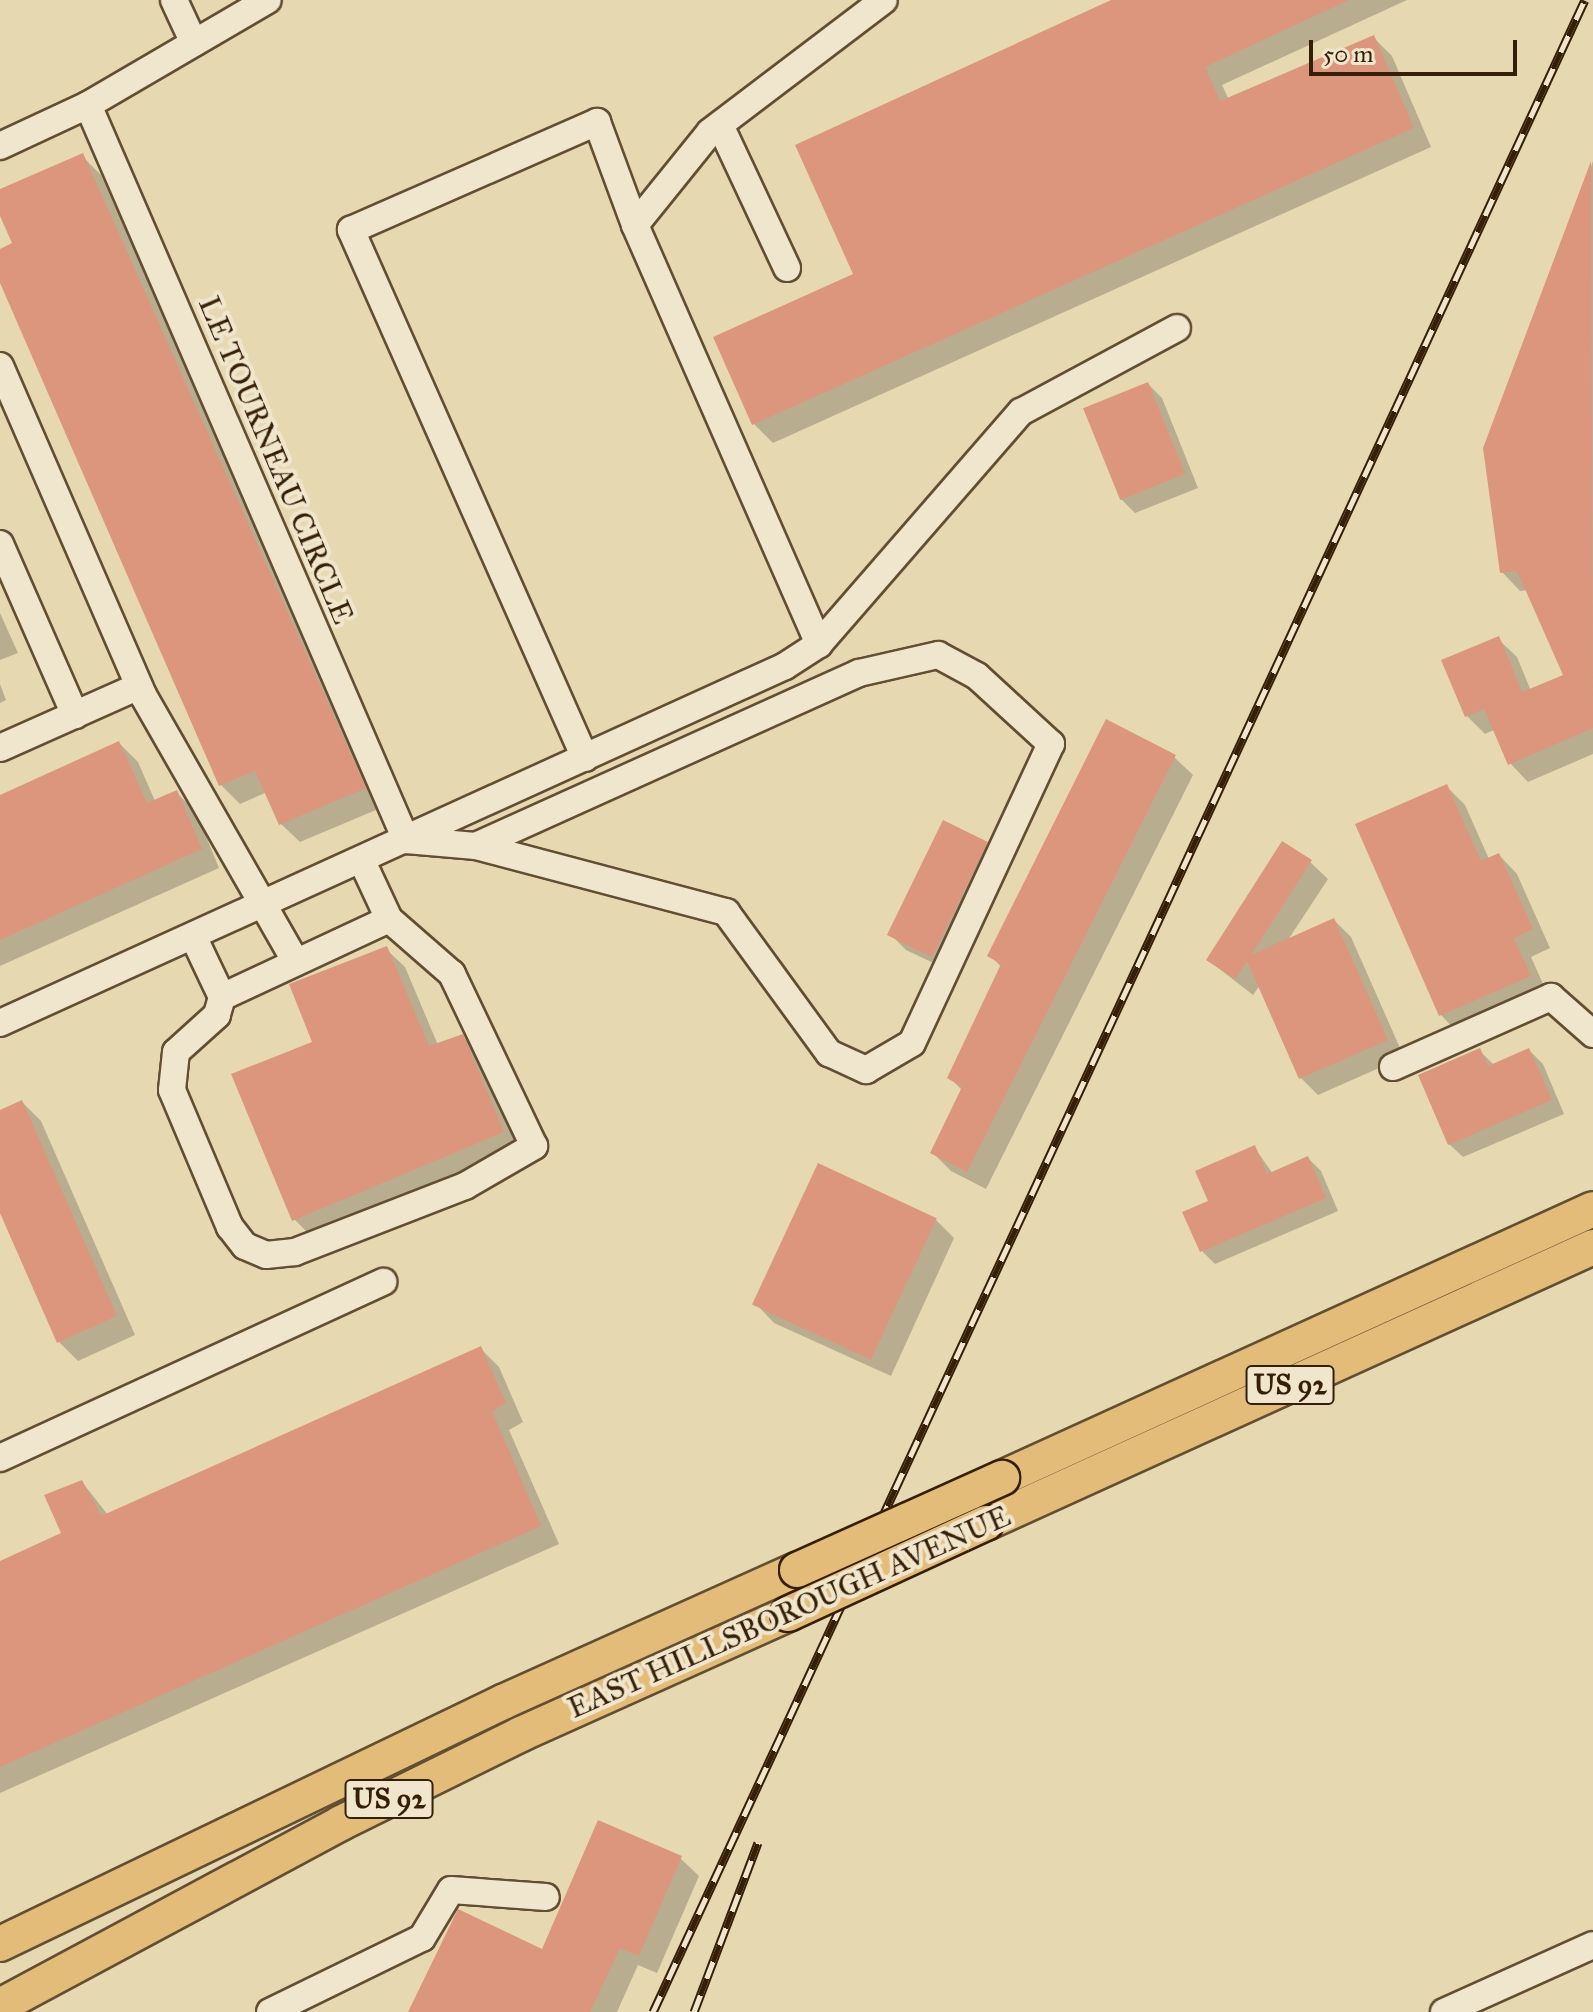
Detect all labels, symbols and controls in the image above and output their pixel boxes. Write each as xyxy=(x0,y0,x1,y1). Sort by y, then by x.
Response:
scale bar xyxy=(1313,24,1521,74)
text: 50 m xyxy=(1323,39,1373,69)
street label: LE TOURNEAU CIRCLE xyxy=(191,291,361,629)
road number: US 92 xyxy=(1244,1361,1336,1409)
street label: EAST HILLSBOROUGH AVENUE xyxy=(562,1498,1016,1726)
road number: US 92 xyxy=(343,1775,435,1823)

